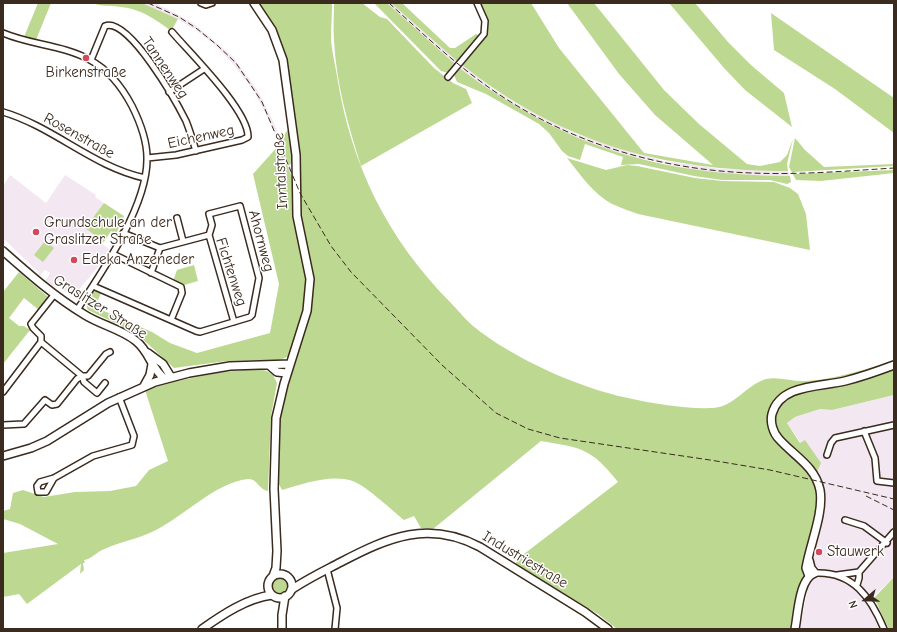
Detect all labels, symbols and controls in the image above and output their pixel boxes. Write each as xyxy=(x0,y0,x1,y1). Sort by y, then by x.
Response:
street label: Tannenweg xyxy=(138,34,192,102)
marker: Birkenstraße xyxy=(81,53,91,63)
place label: Birkenstraße xyxy=(46,64,126,82)
street label: Rosenstraße xyxy=(41,109,117,163)
street label: Eichenweg xyxy=(166,121,236,153)
street label: Inntalstraße xyxy=(270,132,292,210)
street label: Ahornweg xyxy=(244,208,278,274)
place label: Grundschule an der Graslitzer Straße xyxy=(44,214,172,249)
marker: Grundschule an der Graslitzer Straße xyxy=(31,227,41,237)
street label: Fichtenweg xyxy=(211,235,251,309)
place label: Edeka Anzeneder xyxy=(82,251,194,269)
marker: Edeka Anzeneder xyxy=(69,255,79,265)
street label: Graslitzer Straße xyxy=(50,271,150,343)
street label: Industriestraße xyxy=(479,527,571,593)
place label: Stauwerk xyxy=(827,543,884,561)
marker: Stauwerk xyxy=(814,547,824,557)
north arrow xyxy=(845,580,885,620)
text: N xyxy=(846,599,861,610)

